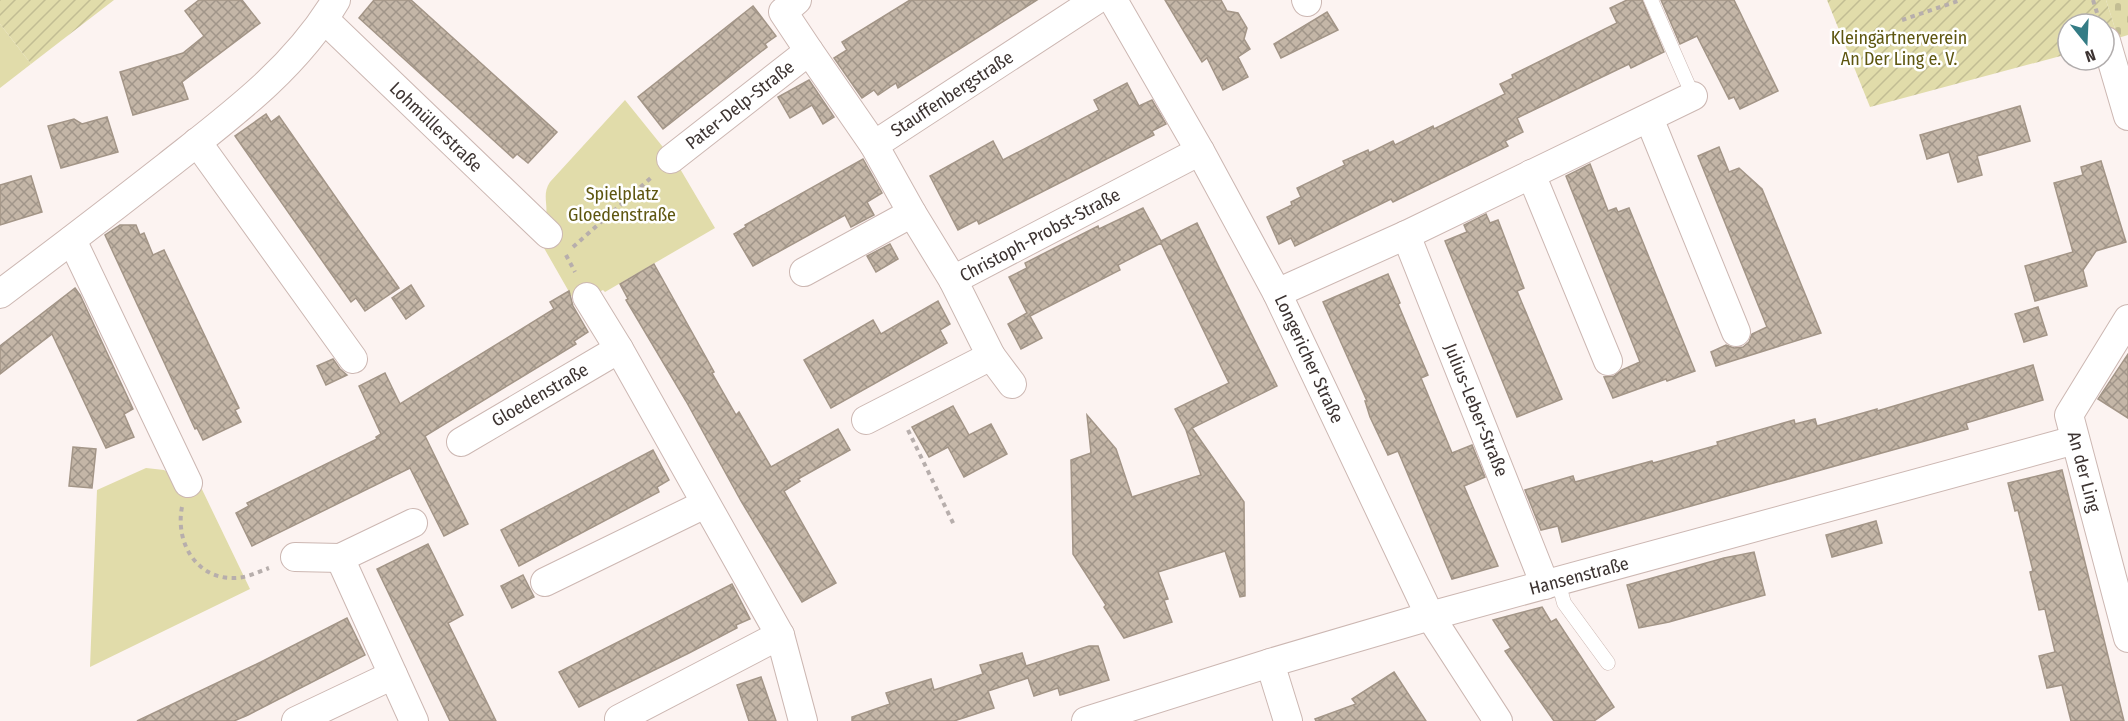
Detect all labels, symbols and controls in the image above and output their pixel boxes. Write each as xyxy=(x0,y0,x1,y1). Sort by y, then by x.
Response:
north arrow xyxy=(2056,12,2116,72)
park label: Kleingärtnerverein An Der Ling e. V. xyxy=(1831,27,1967,70)
text: N xyxy=(2083,45,2098,66)
street label: Stauffenbergstraße xyxy=(887,46,1017,142)
street label: Pater-Delp-Straße xyxy=(681,56,799,154)
street label: Lohmüllerstraße xyxy=(385,77,487,177)
park label: Spielplatz Gloedenstraße xyxy=(568,183,676,226)
street label: Christoph-Probst-Straße xyxy=(956,183,1124,287)
street label: Longericher Straße xyxy=(1270,291,1348,427)
street label: Julius-Leber-Straße xyxy=(1439,340,1513,480)
street label: Gloedenstraße xyxy=(488,358,592,432)
street label: An der Ling xyxy=(2063,429,2105,515)
street label: Hansenstraße xyxy=(1527,552,1631,600)

